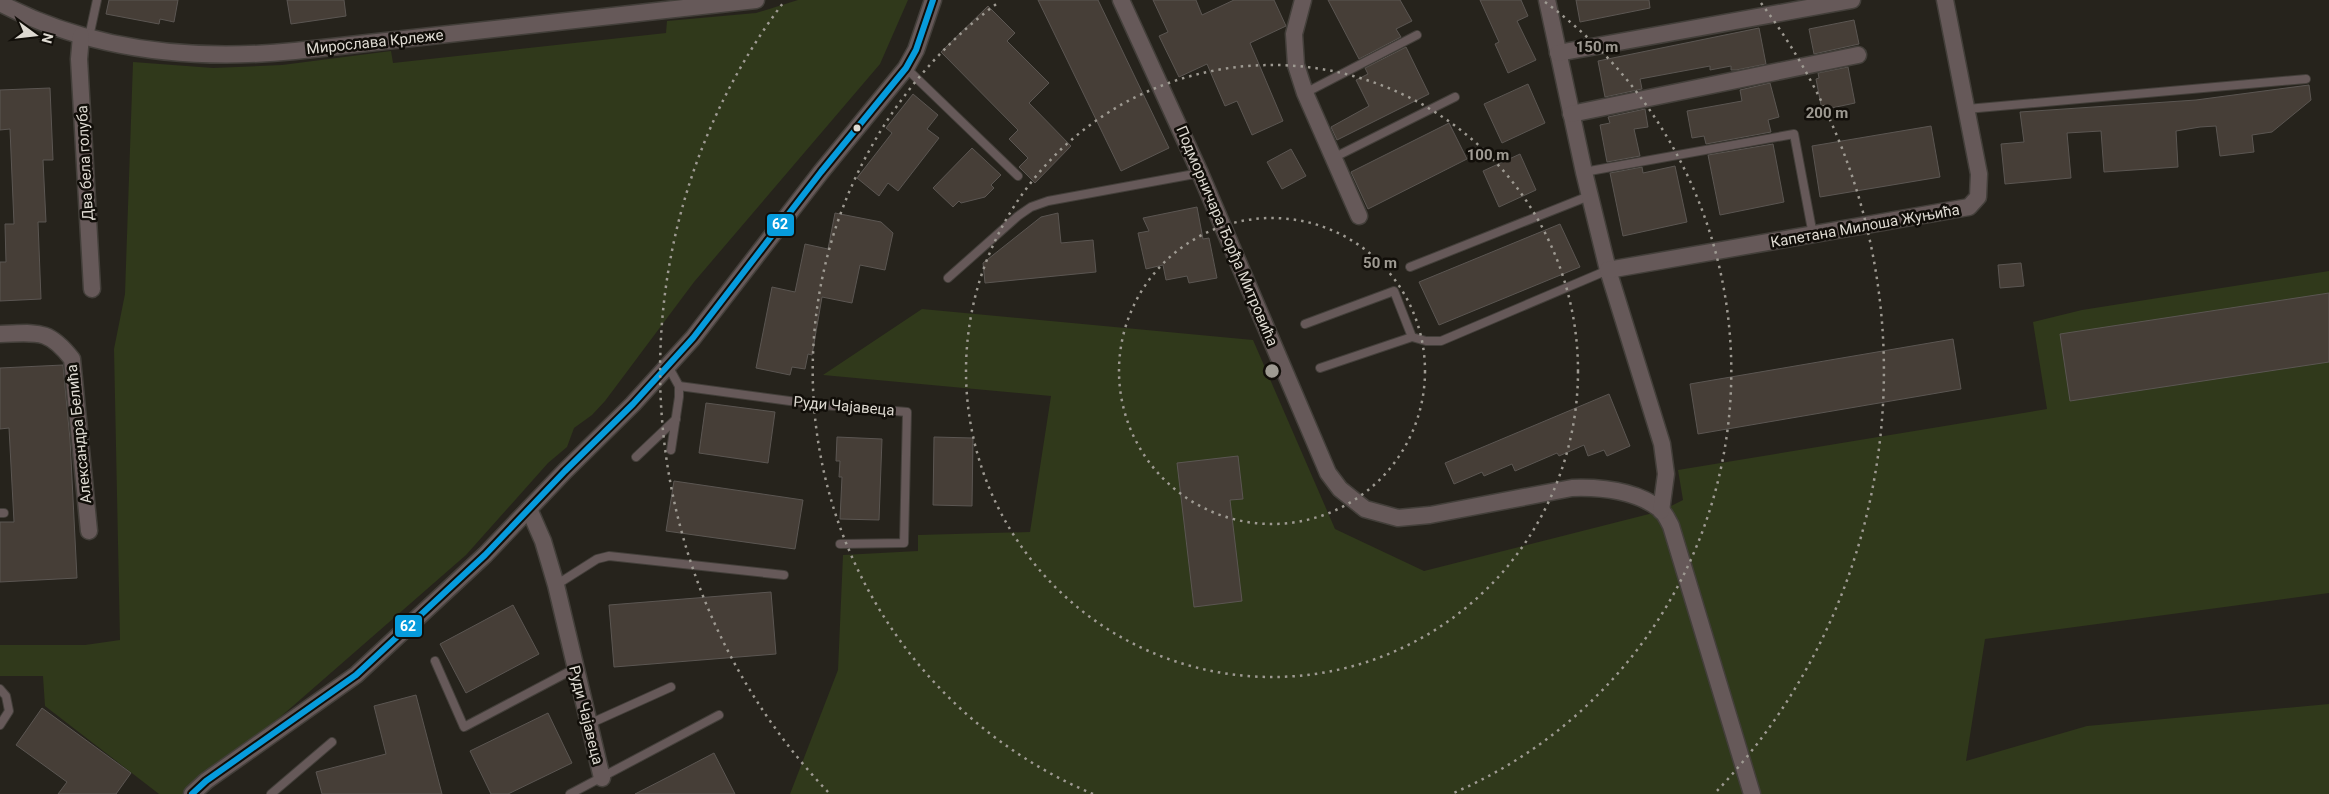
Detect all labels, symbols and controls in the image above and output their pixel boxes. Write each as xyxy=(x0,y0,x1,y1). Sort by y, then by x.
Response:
north arrow xyxy=(10,10,60,60)
street label: Мирослава Крлеже xyxy=(306,26,444,58)
text: N xyxy=(39,32,57,45)
text: 150 m xyxy=(1576,38,1618,56)
text: 200 m xyxy=(1806,104,1848,122)
street label: Два бела голуба xyxy=(73,105,97,221)
unlabelled marker xyxy=(852,123,862,133)
street label: Подморничара Ђорђа Митровића xyxy=(1172,123,1282,349)
text: 100 m xyxy=(1467,146,1509,164)
street label: Капетана Милоша Жуњића xyxy=(1769,200,1961,252)
line badge: 62 xyxy=(766,213,795,237)
text: 62 xyxy=(772,216,788,232)
text: 50 m xyxy=(1363,254,1397,272)
centre of rings xyxy=(1263,362,1281,380)
street label: Александра Белића xyxy=(63,363,95,505)
street label: Руди Чајавеца xyxy=(793,393,895,419)
line badge: 62 xyxy=(394,614,423,638)
text: 62 xyxy=(400,618,416,634)
street label: Руди Чајавеца xyxy=(565,664,607,766)

